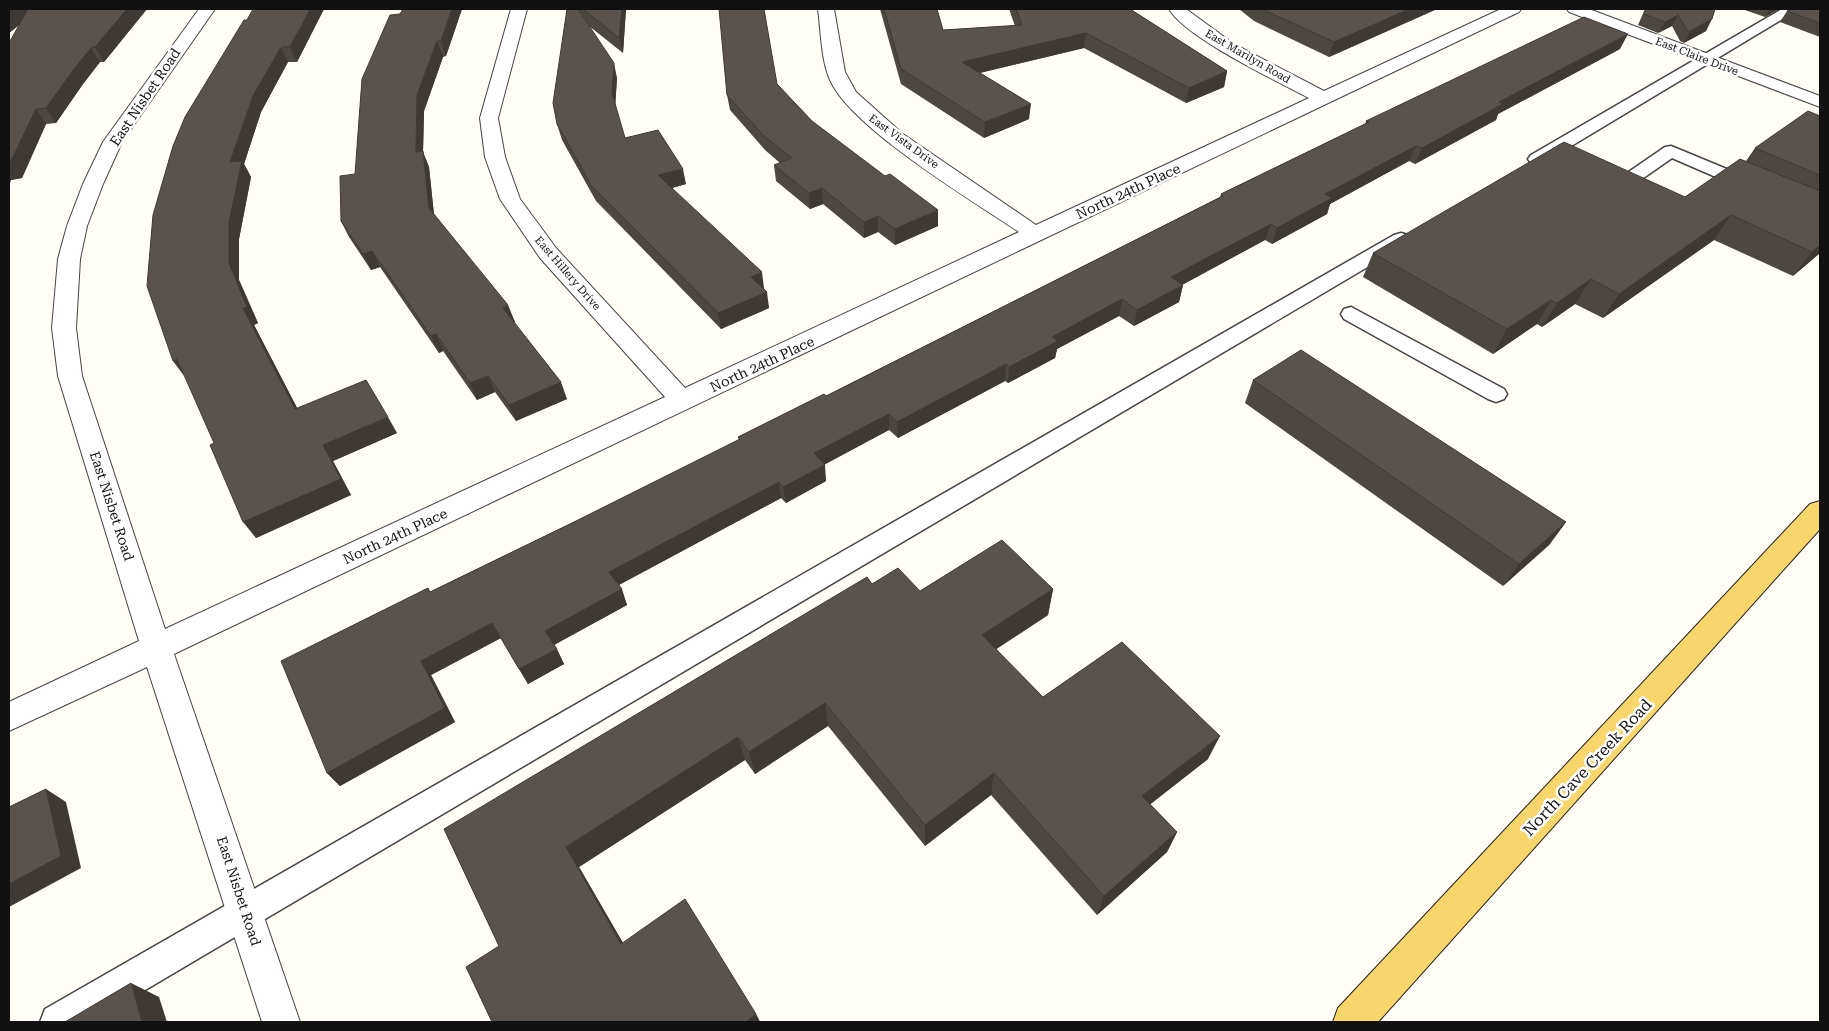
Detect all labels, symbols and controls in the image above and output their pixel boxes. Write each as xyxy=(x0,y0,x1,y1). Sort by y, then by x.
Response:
street label: East Marilyn Road xyxy=(1203,27,1293,86)
street label: East Claire Drive xyxy=(1653,35,1740,78)
street label: East Nisbet Road xyxy=(106,45,184,149)
street label: East Vista Drive xyxy=(866,112,941,171)
street label: North 24th Place xyxy=(1073,160,1183,222)
street label: East Hillery Drive xyxy=(532,234,603,313)
street label: North 24th Place xyxy=(707,333,817,395)
street label: East Nisbet Road xyxy=(87,449,137,563)
street label: North 24th Place xyxy=(340,505,450,567)
street label: North Cave Creek Road xyxy=(1519,695,1656,840)
street label: East Nisbet Road xyxy=(214,834,264,948)

